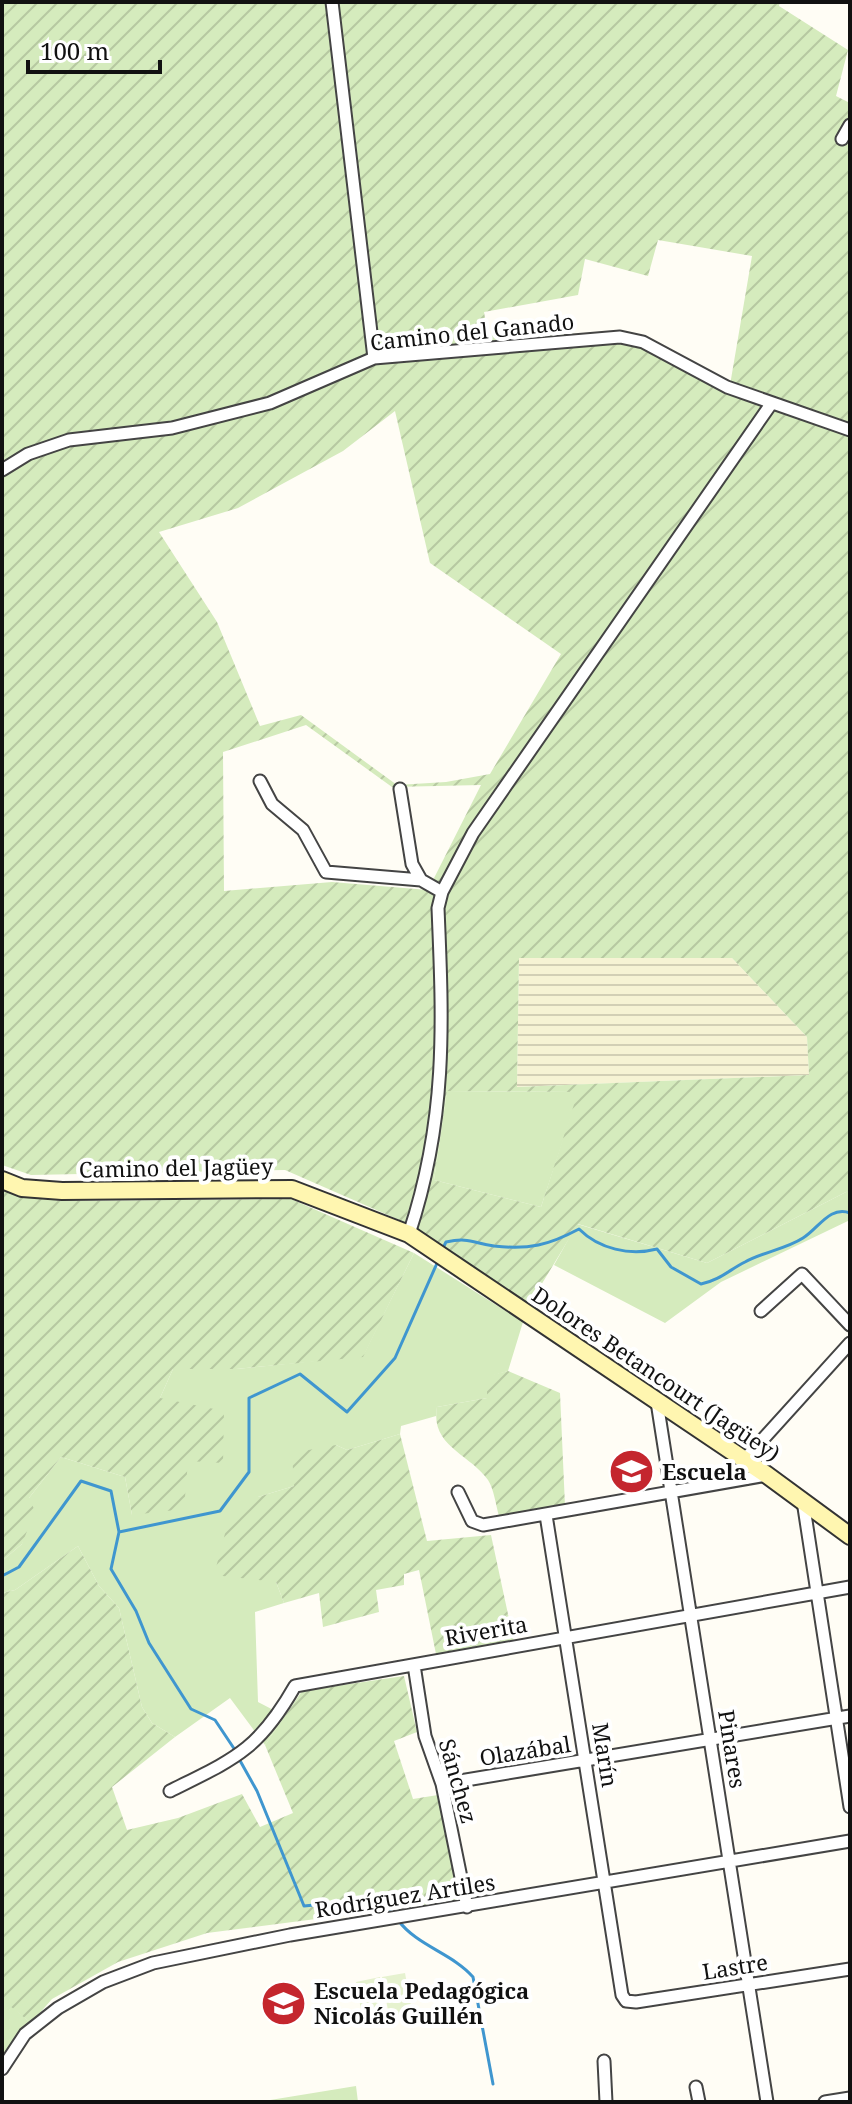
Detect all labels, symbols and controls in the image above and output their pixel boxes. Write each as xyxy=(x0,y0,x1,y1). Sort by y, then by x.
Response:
scale bar xyxy=(28,24,160,74)
text: 100 m xyxy=(40,34,109,67)
street label: Camino del Ganado xyxy=(368,305,575,357)
street label: Camino del Jagüey xyxy=(79,1150,274,1184)
street label: Dolores Betancourt (Jagüey) xyxy=(527,1279,787,1468)
school or university icon: Escuela xyxy=(607,1448,655,1496)
place label: Escuela xyxy=(662,1456,747,1486)
street label: Riverita xyxy=(442,1608,530,1652)
street label: Pinares xyxy=(712,1707,754,1790)
street label: Marín xyxy=(586,1721,626,1789)
street label: Olazábal xyxy=(477,1728,573,1772)
street label: Sánchez xyxy=(433,1735,485,1826)
street label: Rodríguez Artiles xyxy=(313,1866,497,1924)
street label: Lastre xyxy=(700,1946,770,1986)
place label: Escuela Pedagógica Nicolás Guillén xyxy=(314,1975,529,2030)
school or university icon: Escuela Pedagógica Nicolás Guillén xyxy=(259,1980,307,2028)

